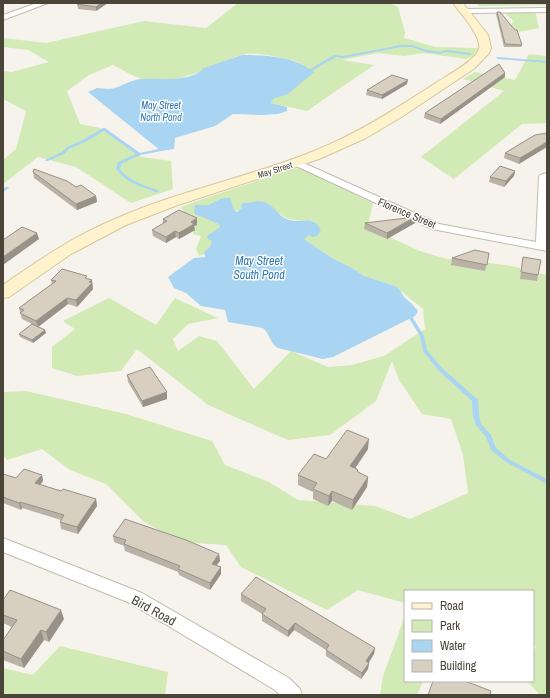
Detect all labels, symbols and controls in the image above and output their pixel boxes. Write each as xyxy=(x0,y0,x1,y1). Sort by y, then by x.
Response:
water label: May Street North Pond xyxy=(140,99,182,124)
street label: May Street xyxy=(256,159,294,181)
street label: Florence Street xyxy=(376,195,439,232)
water label: May Street South Pond xyxy=(233,253,285,283)
legend xyxy=(404,590,534,682)
street label: Bird Road xyxy=(129,591,179,630)
text: Road xyxy=(440,598,464,614)
text: Park xyxy=(440,618,460,634)
text: Water xyxy=(440,638,467,654)
text: Building xyxy=(440,658,477,674)

